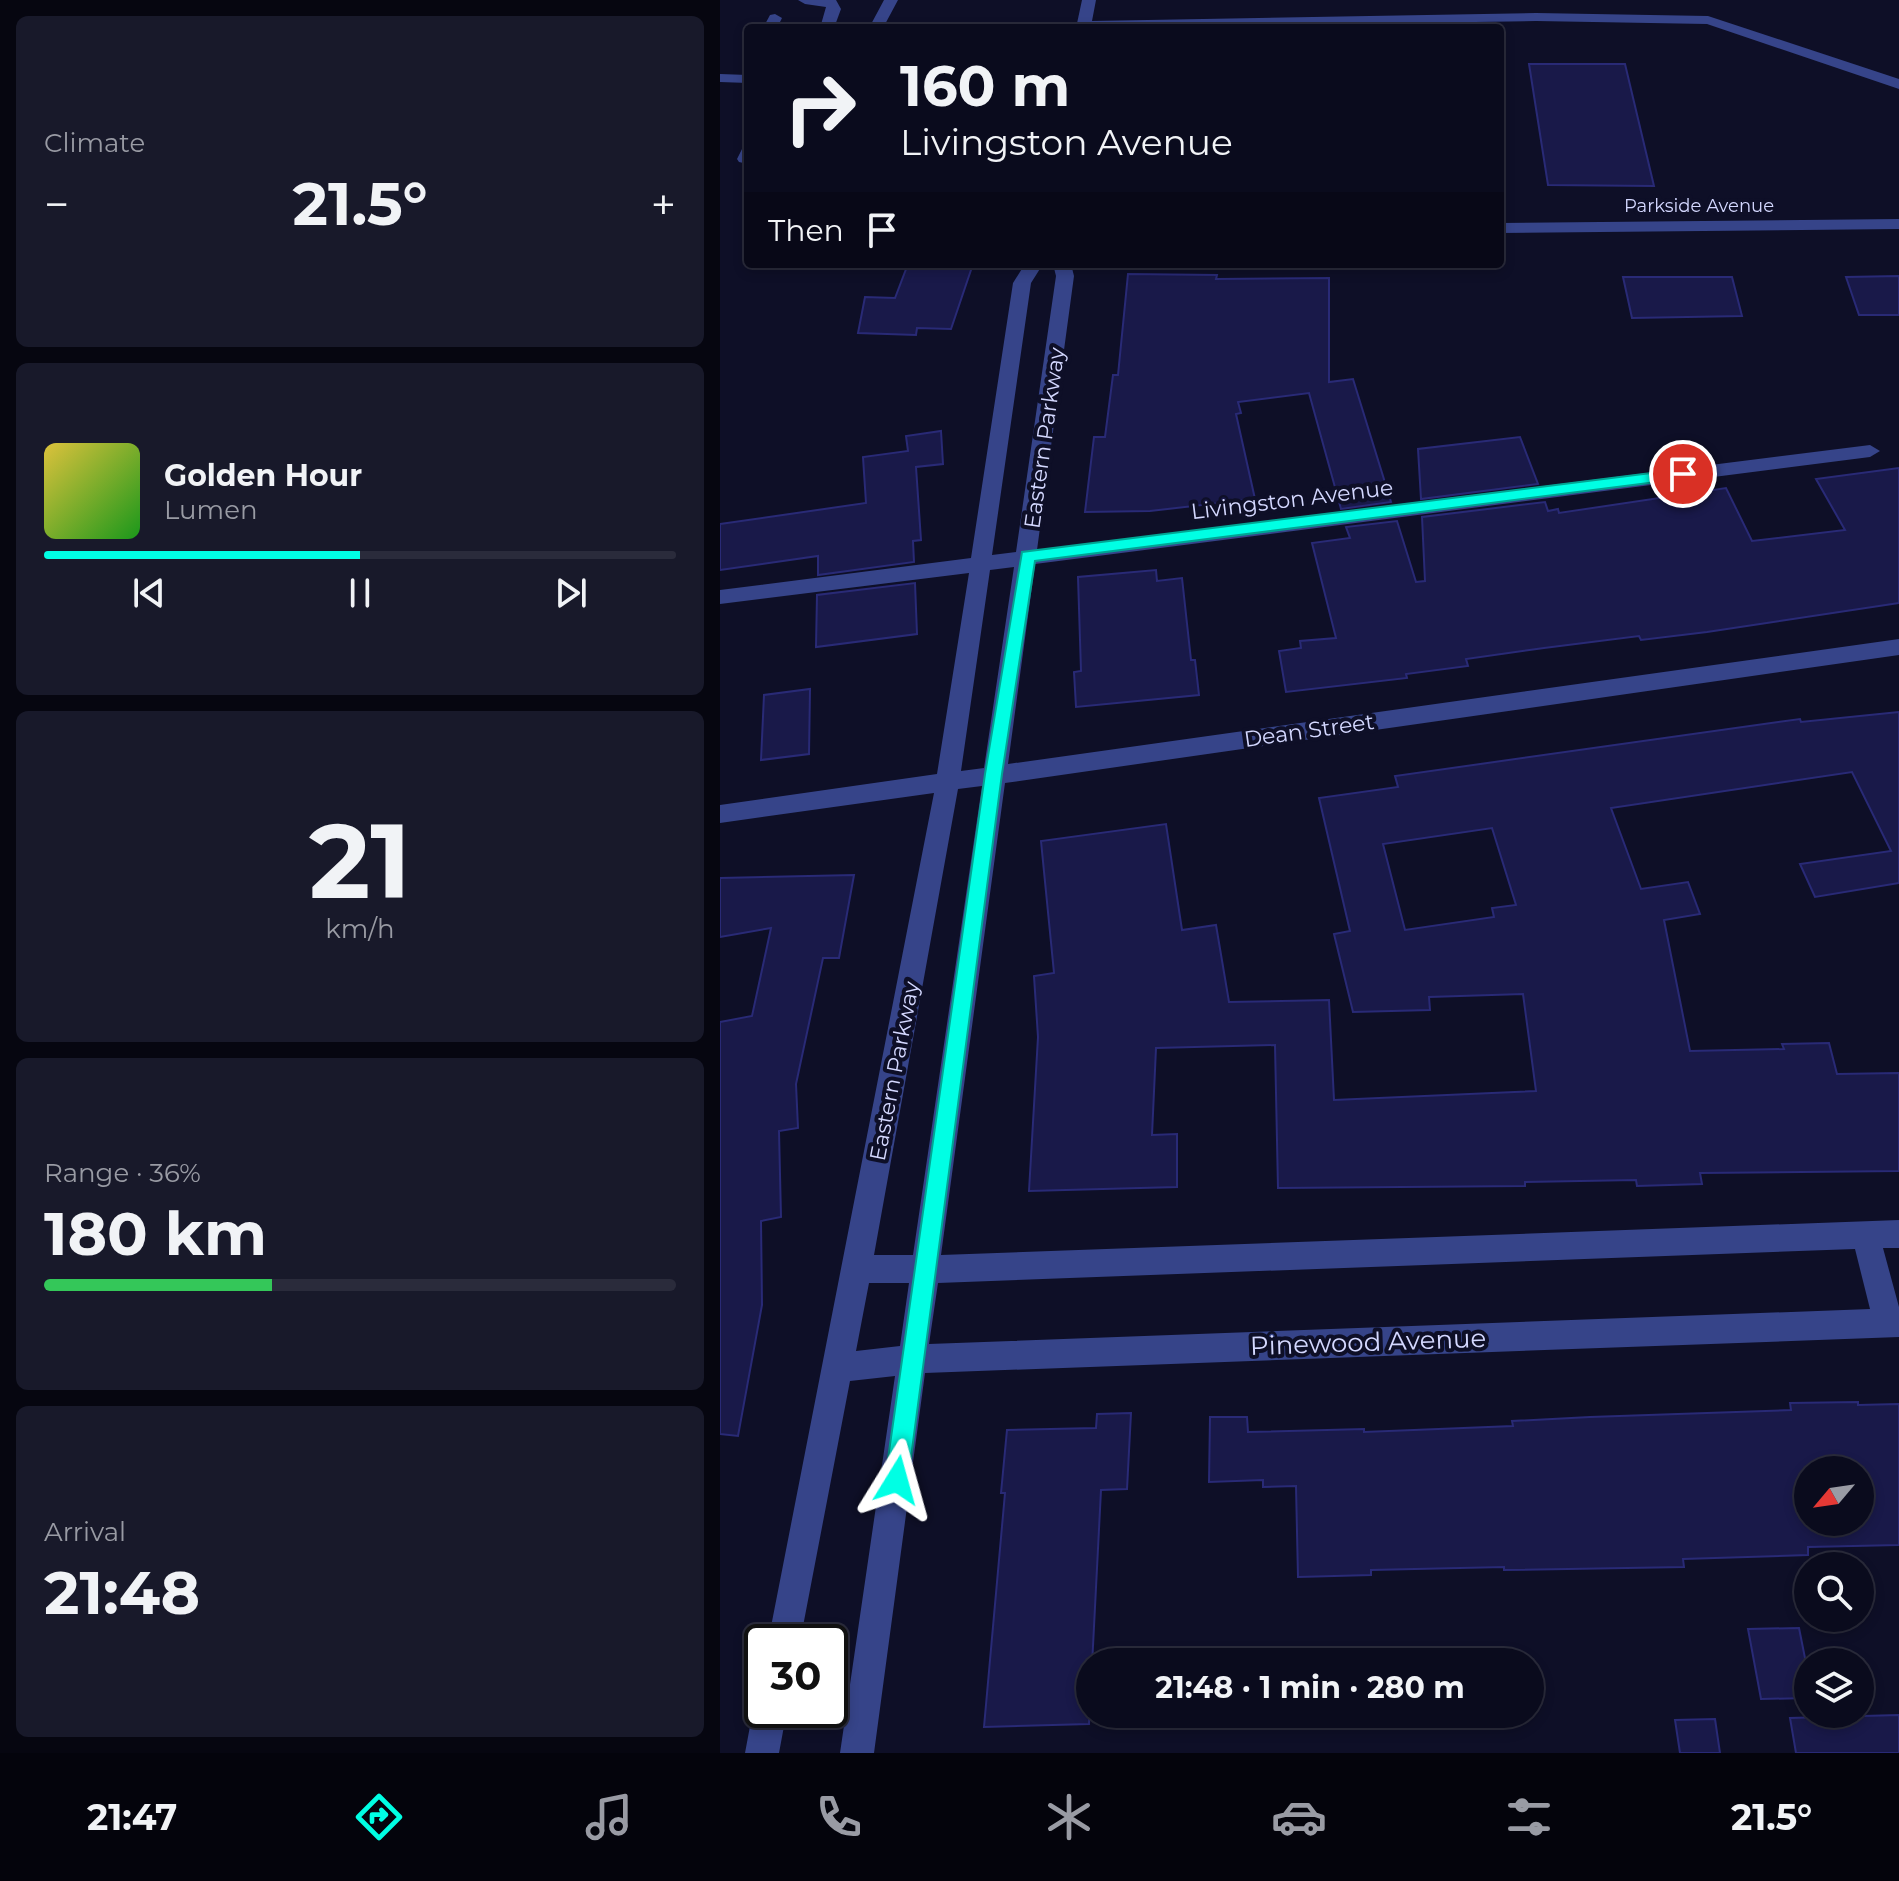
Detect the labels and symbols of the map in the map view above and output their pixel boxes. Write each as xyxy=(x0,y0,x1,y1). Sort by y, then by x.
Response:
street label: Parkside Avenue xyxy=(1624,195,1774,217)
street label: Eastern Parkway xyxy=(1018,346,1071,530)
pin xyxy=(1649,440,1717,508)
street label: Livingston Avenue xyxy=(1189,474,1395,525)
street label: Dean Street xyxy=(1242,708,1376,753)
street label: Eastern Parkway xyxy=(864,979,925,1163)
street label: Pinewood Avenue xyxy=(1249,1322,1487,1362)
position arrow xyxy=(855,1438,939,1522)
north arrow xyxy=(1794,1456,1874,1536)
speed limit sign: 30 xyxy=(744,1624,848,1728)

